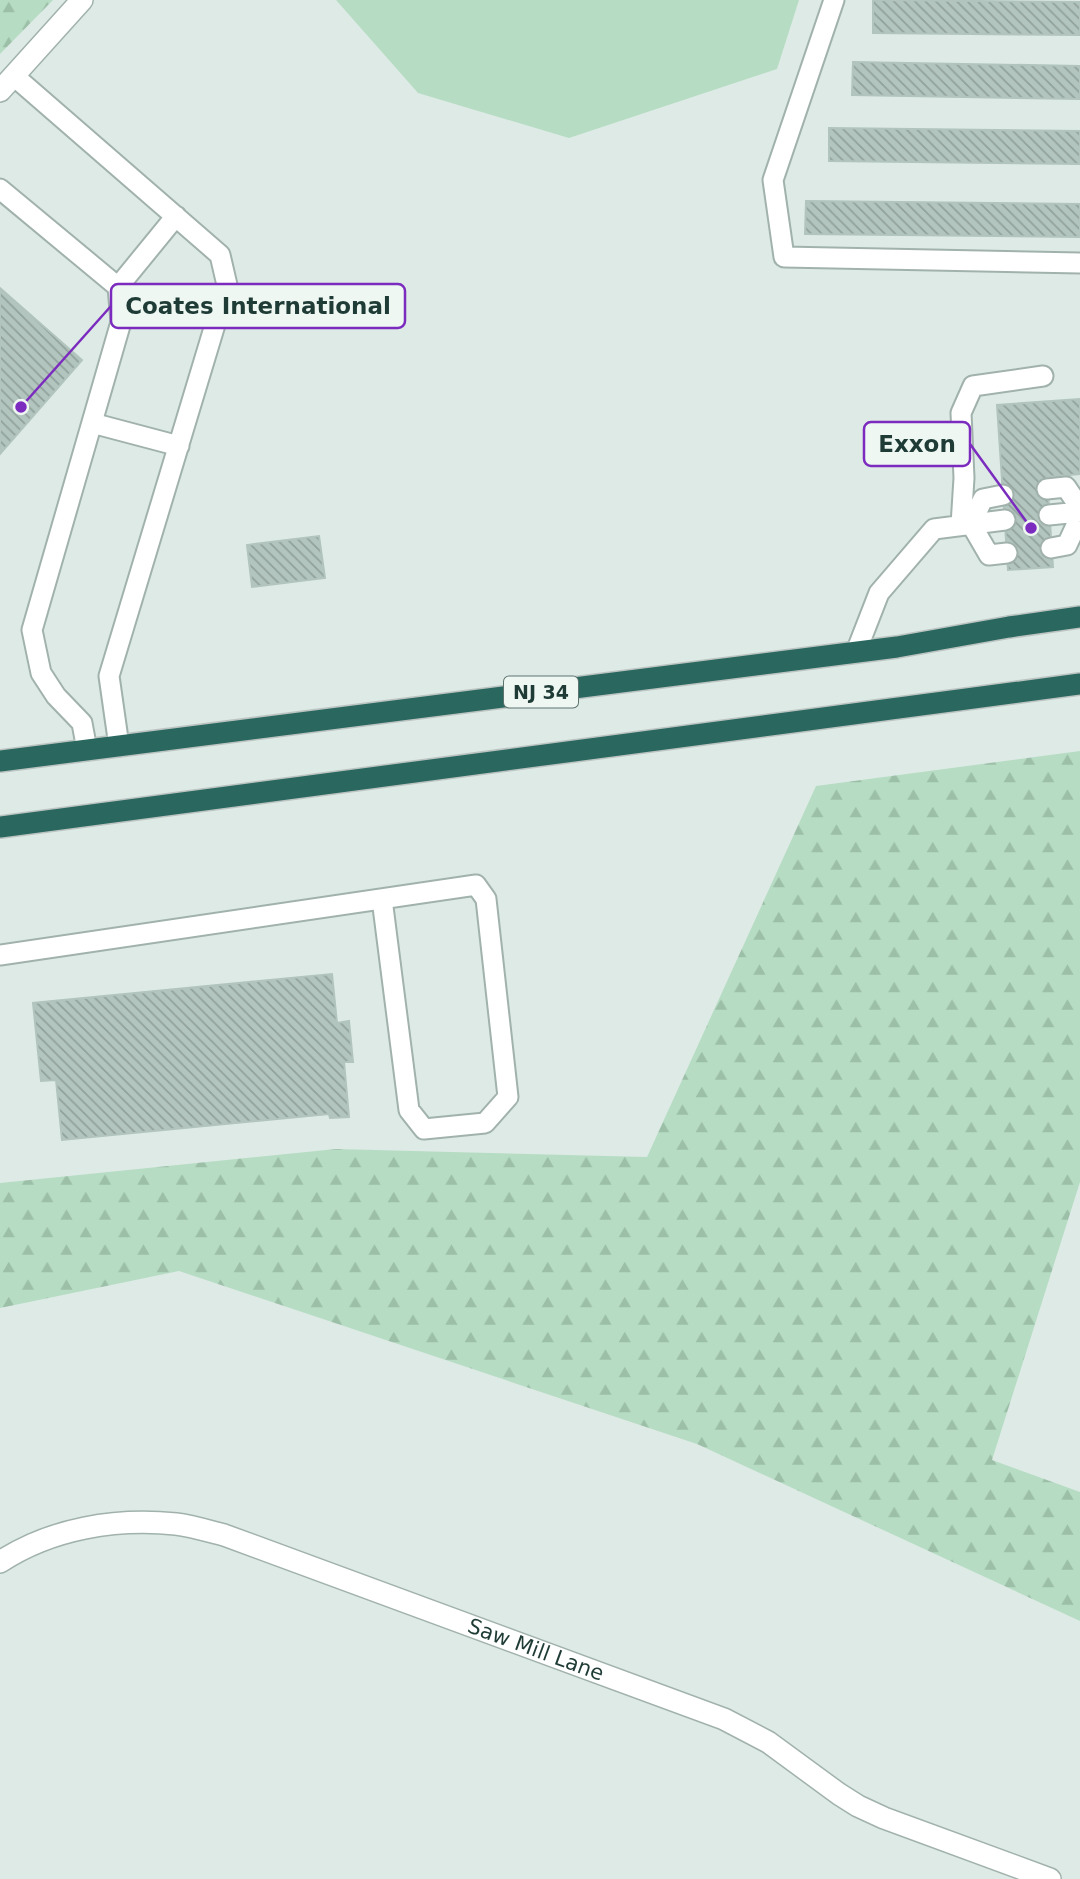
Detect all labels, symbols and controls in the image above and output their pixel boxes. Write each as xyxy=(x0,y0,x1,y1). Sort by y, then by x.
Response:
callout: Coates International xyxy=(111,284,405,328)
text: Coates International xyxy=(125,293,391,319)
callout: Exxon xyxy=(864,422,970,466)
text: Exxon xyxy=(878,431,956,457)
road number: NJ 34 xyxy=(504,677,578,708)
street label: Saw Mill Lane xyxy=(464,1614,607,1686)

